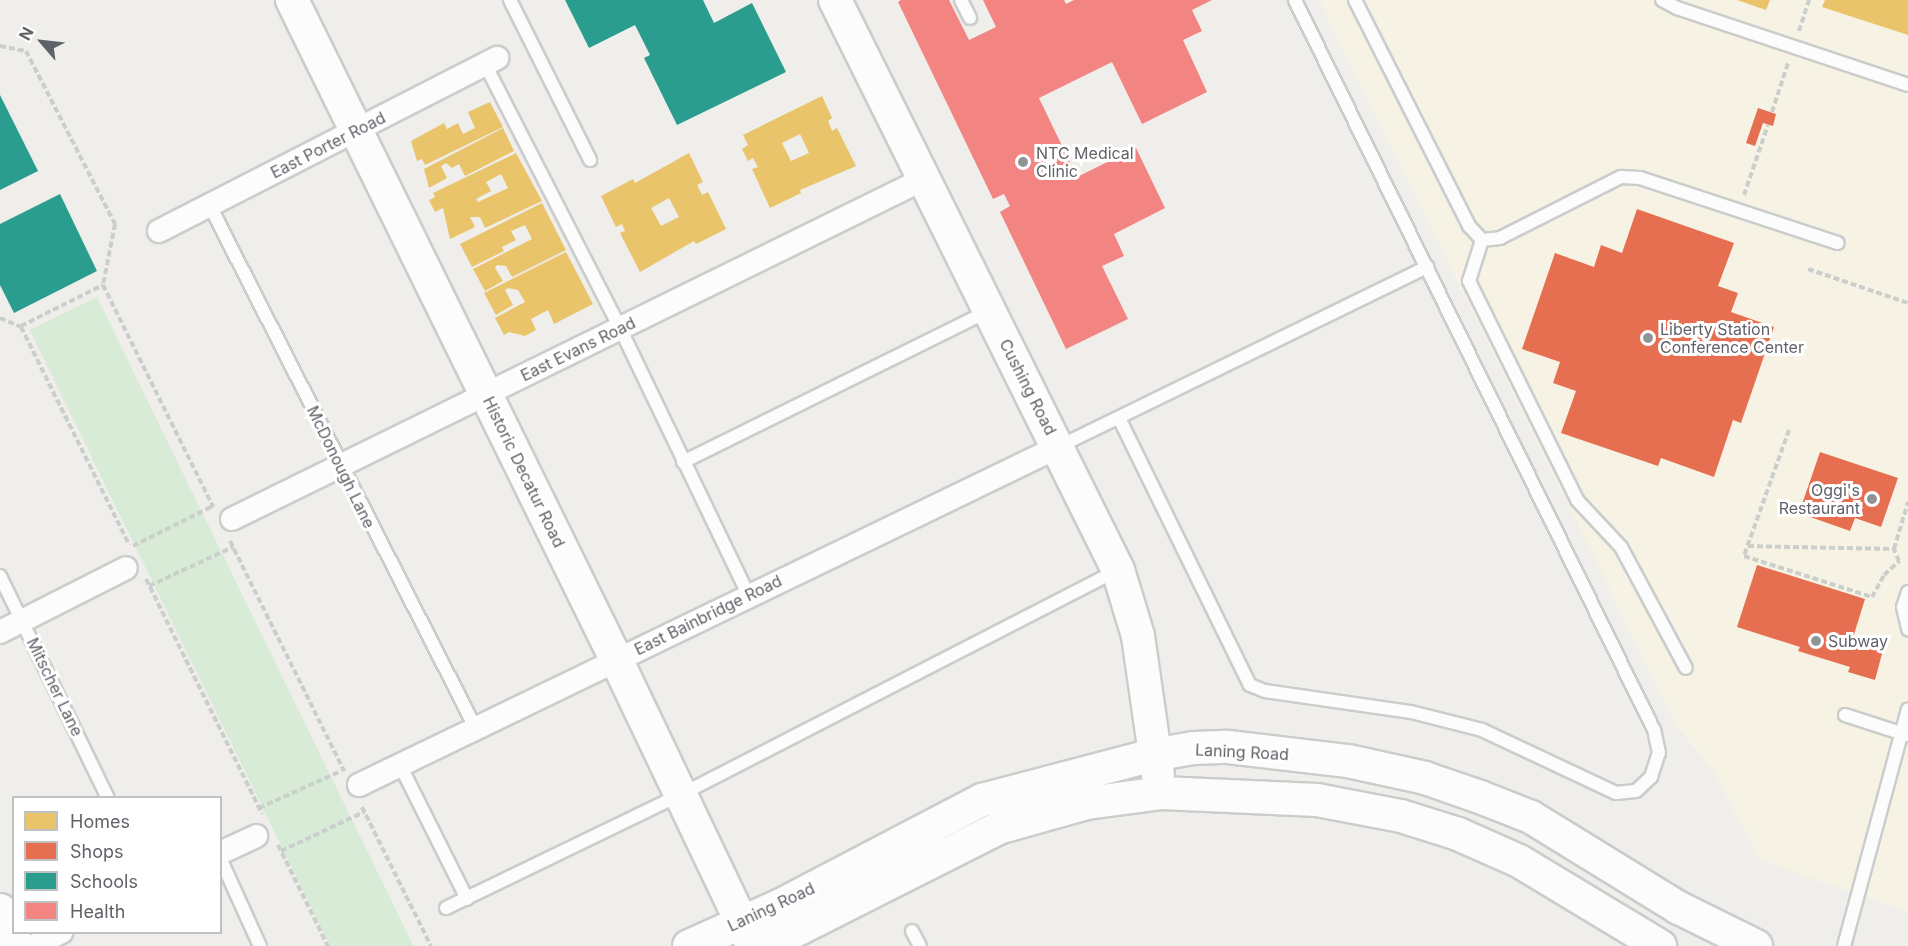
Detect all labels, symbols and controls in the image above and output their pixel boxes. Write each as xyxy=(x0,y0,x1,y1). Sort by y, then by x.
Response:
north arrow xyxy=(12,12,72,72)
text: N xyxy=(14,23,38,44)
street label: East Porter Road xyxy=(267,108,389,182)
place label: NTC Medical Clinic xyxy=(1036,143,1134,181)
marker: NTC Medical Clinic xyxy=(1014,153,1032,171)
street label: East Evans Road xyxy=(517,313,639,385)
place label: Liberty Station Conference Center xyxy=(1660,319,1804,357)
marker: Liberty Station Conference Center xyxy=(1641,331,1655,345)
street label: Cushing Road xyxy=(996,336,1060,438)
street label: Historic Decatur Road xyxy=(479,393,569,551)
street label: McDonough Lane xyxy=(303,403,379,531)
place label: Oggi's Restaurant xyxy=(1779,480,1860,518)
marker: Oggi's Restaurant xyxy=(1865,492,1879,506)
street label: East Bainbridge Road xyxy=(631,571,785,659)
place label: Subway xyxy=(1828,631,1888,651)
marker: Subway xyxy=(1809,634,1823,648)
street label: Mitscher Lane xyxy=(23,635,87,739)
street label: Laning Road xyxy=(1195,740,1289,764)
legend xyxy=(12,796,222,934)
text: Homes xyxy=(70,811,130,832)
text: Shops xyxy=(70,841,124,862)
text: Schools xyxy=(70,871,138,892)
street label: Laning Road xyxy=(724,878,818,936)
text: Health xyxy=(70,901,125,922)

